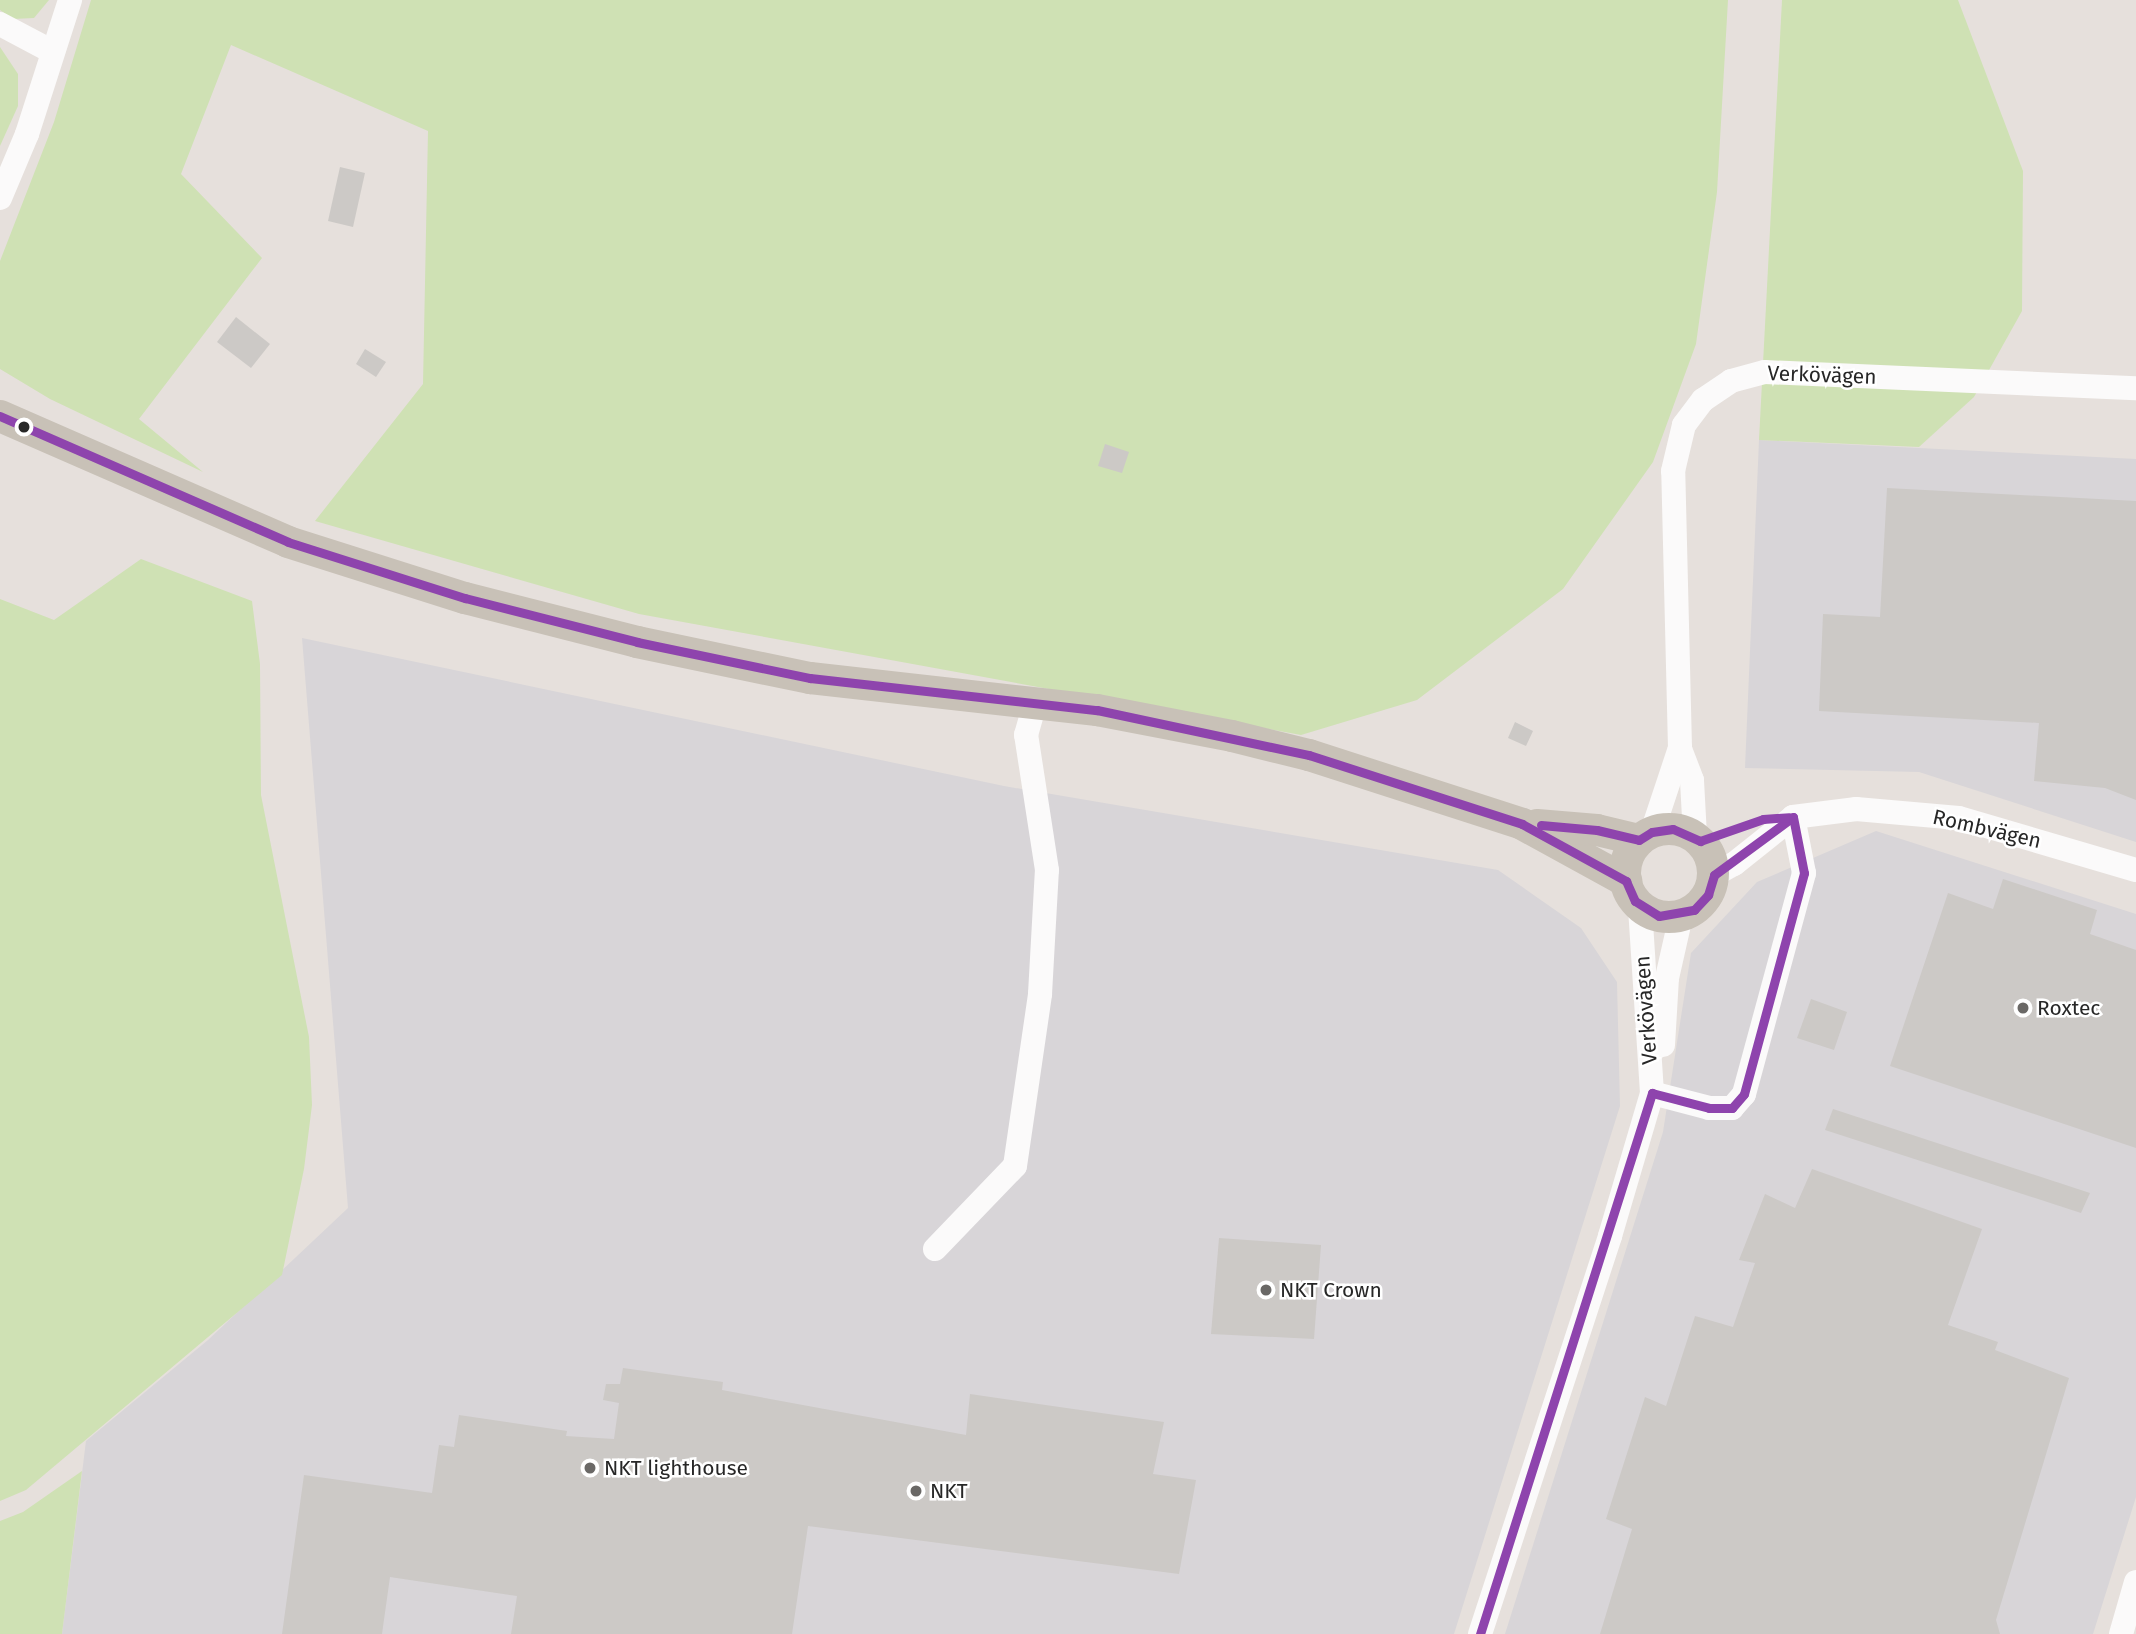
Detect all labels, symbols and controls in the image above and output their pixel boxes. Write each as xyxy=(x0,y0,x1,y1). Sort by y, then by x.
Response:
street label: Verkövägen xyxy=(1767,361,1877,389)
unlabelled marker xyxy=(17,420,31,434)
street label: Rombvägen xyxy=(1930,804,2044,854)
street label: Verkövägen xyxy=(1630,955,1662,1065)
place label: Roxtec xyxy=(2037,995,2100,1021)
marker: Roxtec xyxy=(2015,1000,2031,1016)
place label: NKT Crown xyxy=(1280,1277,1382,1303)
marker: NKT Crown xyxy=(1258,1282,1274,1298)
place label: NKT lighthouse xyxy=(604,1455,748,1481)
marker: NKT lighthouse xyxy=(582,1460,598,1476)
place label: NKT xyxy=(930,1478,968,1504)
marker: NKT xyxy=(908,1483,924,1499)

